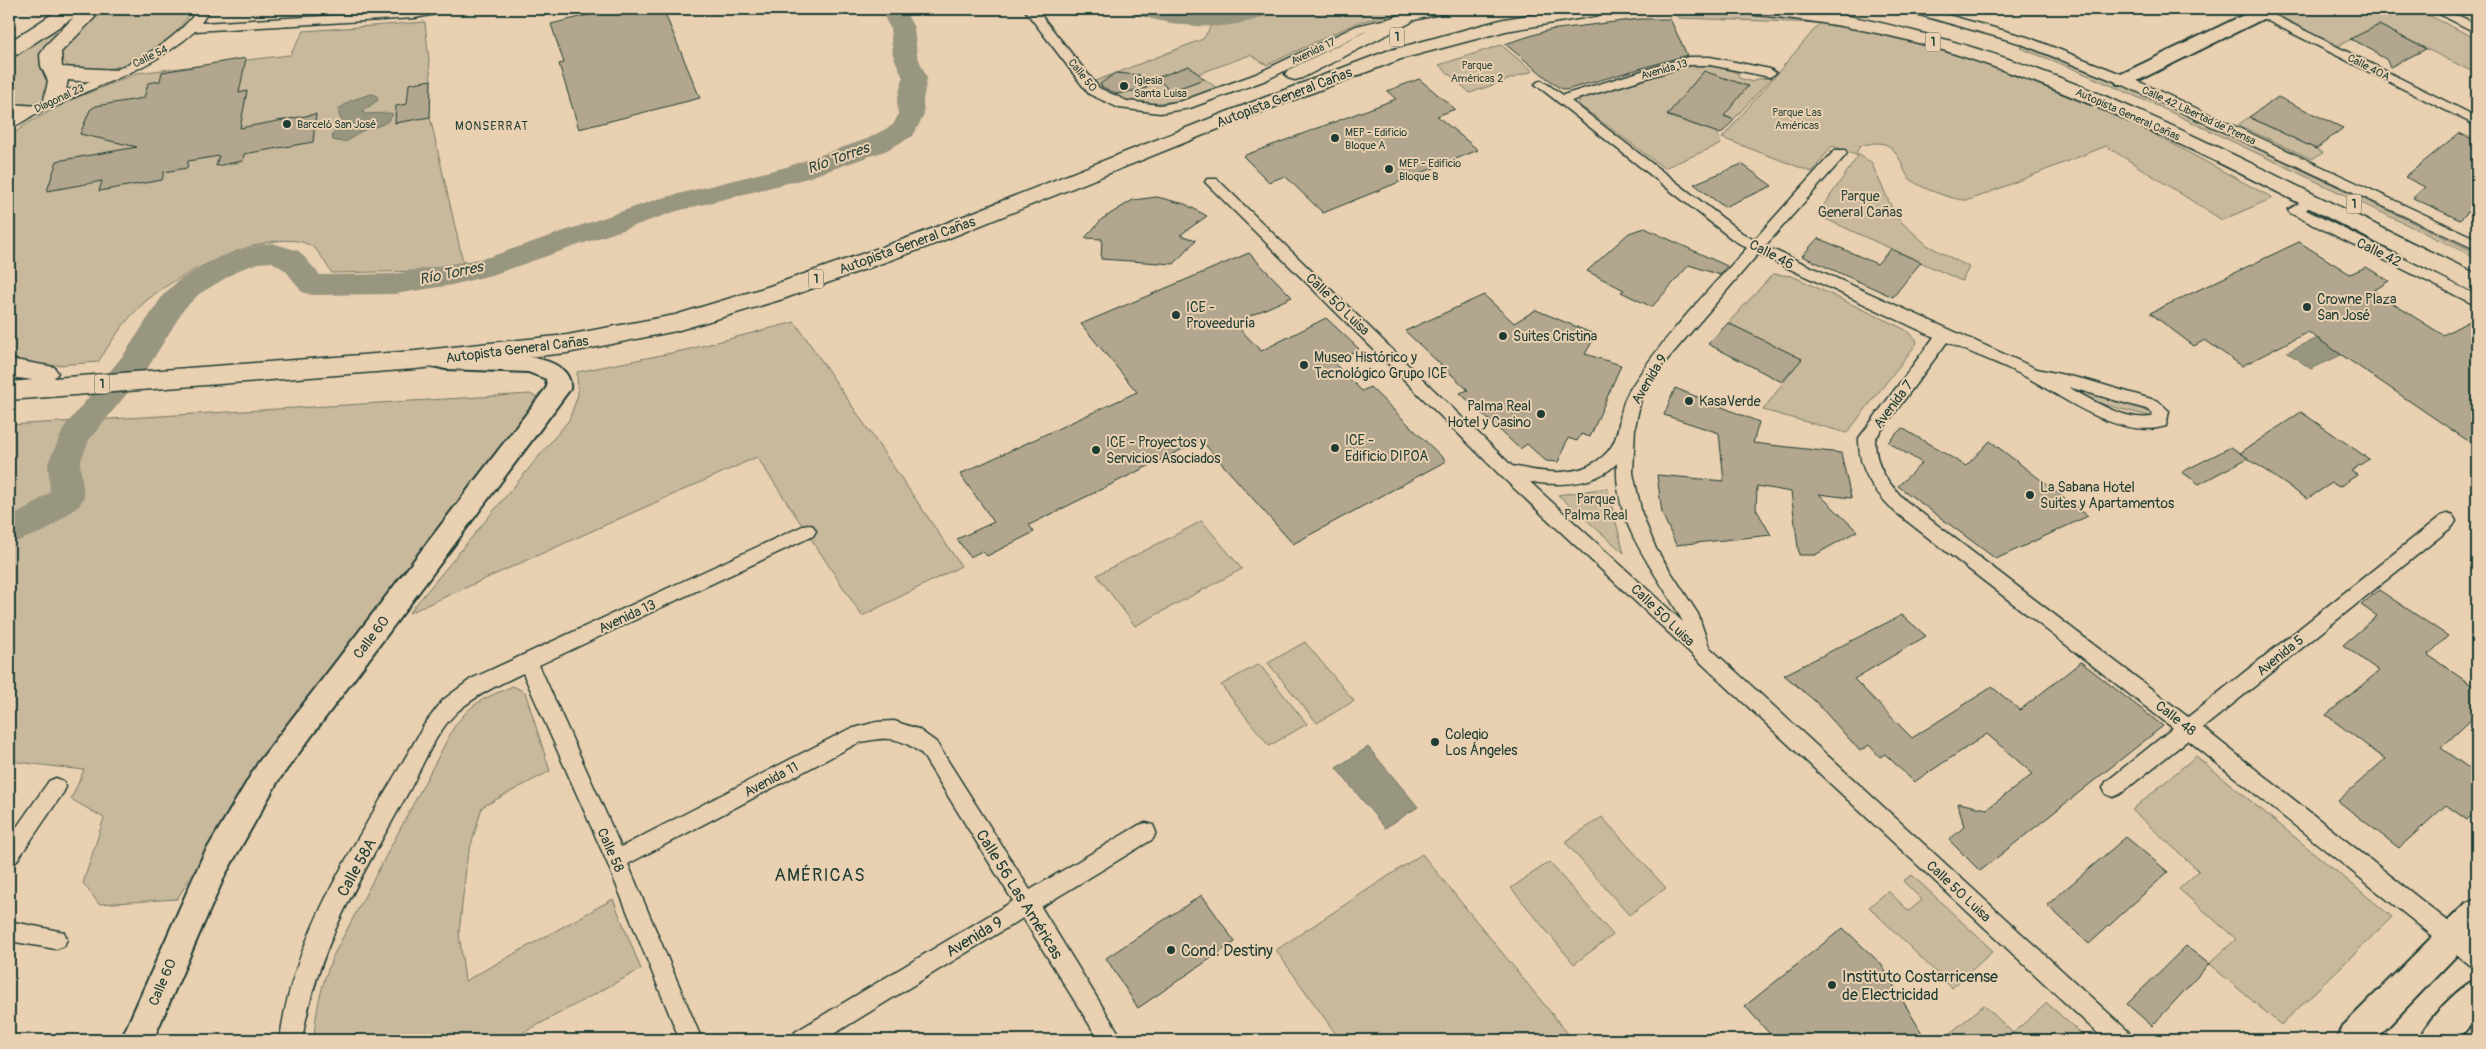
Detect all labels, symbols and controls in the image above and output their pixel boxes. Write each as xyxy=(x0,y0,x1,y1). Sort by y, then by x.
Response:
road number: 1 xyxy=(1390,28,1404,46)
road number: 1 xyxy=(1926,32,1940,52)
street label: Avenida 17 xyxy=(1289,35,1338,68)
street label: Calle 54 xyxy=(131,42,170,70)
street label: Calle 40A xyxy=(2345,51,2392,84)
street label: Calle 50 xyxy=(1065,56,1100,94)
street label: Avenida 13 xyxy=(1639,57,1689,82)
park label: Parque Américas 2 xyxy=(1451,59,1503,85)
street label: Autopista General Cañas xyxy=(1214,63,1355,131)
place label: Iglesia Santa Luisa xyxy=(1134,74,1187,100)
marker: Iglesia Santa Luisa xyxy=(1118,80,1130,92)
street label: Diagonal 23 xyxy=(32,81,86,116)
street label: Calle 42 Libertad de Prensa xyxy=(2140,83,2258,148)
street label: Autopista General Cañas xyxy=(2073,86,2182,143)
park label: Parque Las Américas xyxy=(1772,106,1822,132)
marker: Barceló San José xyxy=(281,118,293,130)
place label: Barceló San José xyxy=(297,118,376,131)
district label: MONSERRAT xyxy=(455,119,529,134)
place label: MEP - Edificio Bloque A xyxy=(1345,126,1407,152)
marker: MEP - Edificio Bloque A xyxy=(1329,132,1341,144)
water label: Río Torres xyxy=(805,138,874,178)
place label: MEP - Edificio Bloque B xyxy=(1399,157,1461,183)
marker: MEP - Edificio Bloque B xyxy=(1383,163,1395,175)
park label: Parque General Cañas xyxy=(1818,188,1903,221)
road number: 1 xyxy=(2346,194,2362,213)
street label: Autopista General Cañas xyxy=(837,213,978,278)
street label: Calle 42 xyxy=(2354,234,2404,271)
street label: Calle 46 xyxy=(1747,236,1797,273)
water label: Río Torres xyxy=(418,257,487,289)
road number: 1 xyxy=(808,270,824,288)
street label: Calle 50 Luisa xyxy=(1302,270,1373,339)
place label: Crowne Plaza San José xyxy=(2317,291,2396,324)
place label: ICE - Proveeduría xyxy=(1186,299,1255,332)
marker: Crowne Plaza San José xyxy=(2301,301,2313,313)
marker: ICE - Proveeduría xyxy=(1170,309,1182,321)
place label: Suites Cristina xyxy=(1513,328,1597,345)
marker: Suites Cristina xyxy=(1497,330,1509,342)
street label: Autopista General Cañas xyxy=(445,332,590,367)
place label: Museo Histórico y Tecnológico Grupo ICE xyxy=(1314,349,1447,382)
street label: Avenida 9 xyxy=(1628,351,1671,407)
marker: Museo Histórico y Tecnológico Grupo ICE xyxy=(1298,359,1310,371)
road number: 1 xyxy=(94,374,110,394)
street label: Avenida 7 xyxy=(1870,377,1917,432)
place label: KasaVerde xyxy=(1699,393,1761,410)
marker: KasaVerde xyxy=(1683,395,1695,407)
place label: Palma Real Hotel y Casino xyxy=(1447,398,1531,431)
marker: Palma Real Hotel y Casino xyxy=(1535,408,1547,420)
place label: ICE - Edificio DIPOA xyxy=(1345,432,1428,465)
place label: ICE - Proyectos y Servicios Asociados xyxy=(1106,434,1221,467)
marker: ICE - Edificio DIPOA xyxy=(1329,442,1341,454)
marker: ICE - Proyectos y Servicios Asociados xyxy=(1090,444,1102,456)
place label: La Sabana Hotel Suites y Apartamentos xyxy=(2040,479,2175,512)
marker: La Sabana Hotel Suites y Apartamentos xyxy=(2024,489,2036,501)
park label: Parque Palma Real xyxy=(1564,491,1628,524)
street label: Calle 50 Luisa xyxy=(1627,581,1698,650)
street label: Avenida 13 xyxy=(596,596,659,637)
street label: Calle 60 xyxy=(350,612,393,662)
street label: Avenida 5 xyxy=(2253,631,2307,679)
street label: Calle 48 xyxy=(2152,697,2199,740)
place label: Colegio Los Ángeles xyxy=(1445,726,1518,759)
marker: Colegio Los Ángeles xyxy=(1429,736,1441,748)
street label: Avenida 11 xyxy=(741,758,801,801)
street label: Calle 58 xyxy=(593,826,628,875)
street label: Calle 56 Las Américas xyxy=(971,826,1067,963)
street label: Calle 58A xyxy=(333,835,381,900)
street label: Calle 50 Luisa xyxy=(1923,857,1994,926)
district label: AMÉRICAS xyxy=(774,864,866,887)
street label: Avenida 9 xyxy=(942,912,1007,962)
place label: Cond. Destiny xyxy=(1181,941,1273,961)
marker: Cond. Destiny xyxy=(1165,944,1177,956)
street label: Calle 60 xyxy=(145,956,180,1008)
place label: Instituto Costarricense de Electricidad xyxy=(1842,967,1998,1005)
marker: Instituto Costarricense de Electricidad xyxy=(1826,979,1838,991)

